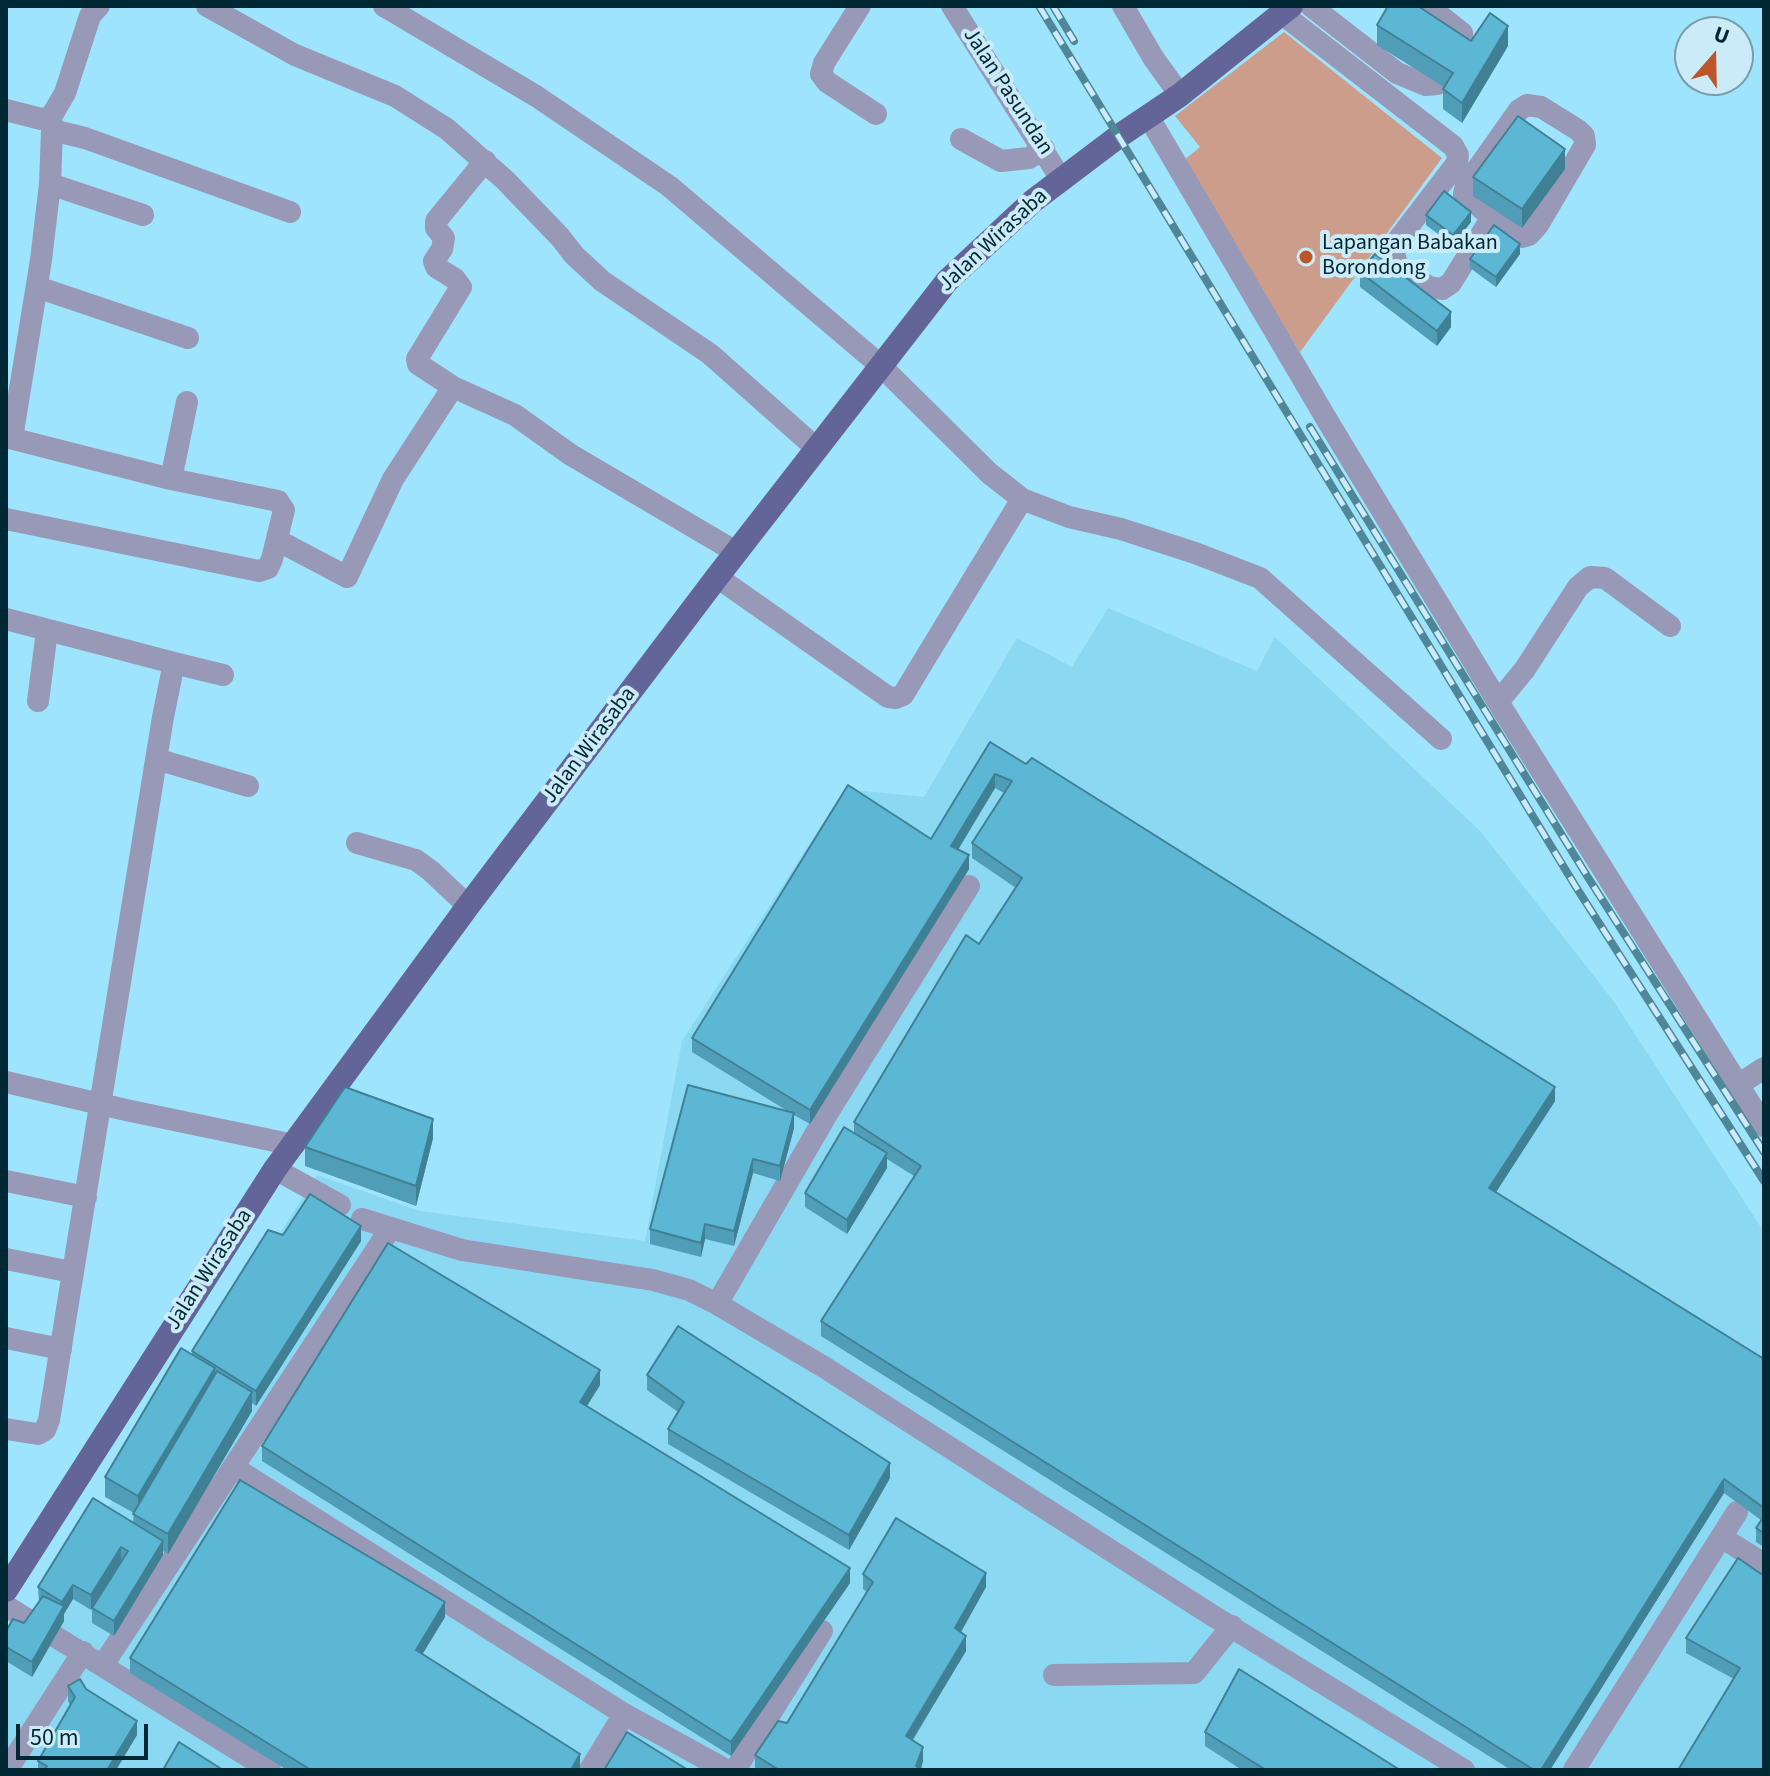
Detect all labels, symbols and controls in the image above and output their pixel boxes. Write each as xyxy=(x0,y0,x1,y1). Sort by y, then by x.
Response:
north arrow xyxy=(1674,16,1754,96)
text: U xyxy=(1709,18,1734,53)
street label: Jalan Pasundan xyxy=(956,24,1058,160)
street label: Jalan Wirasaba xyxy=(934,184,1054,298)
place label: Lapangan Babakan Borondong xyxy=(1322,231,1498,282)
marker: Lapangan Babakan Borondong xyxy=(1297,248,1315,266)
street label: Jalan Wirasaba xyxy=(538,683,642,809)
street label: Jalan Wirasaba xyxy=(161,1205,259,1335)
scale bar xyxy=(20,1708,152,1758)
text: 50 m xyxy=(30,1720,79,1755)

